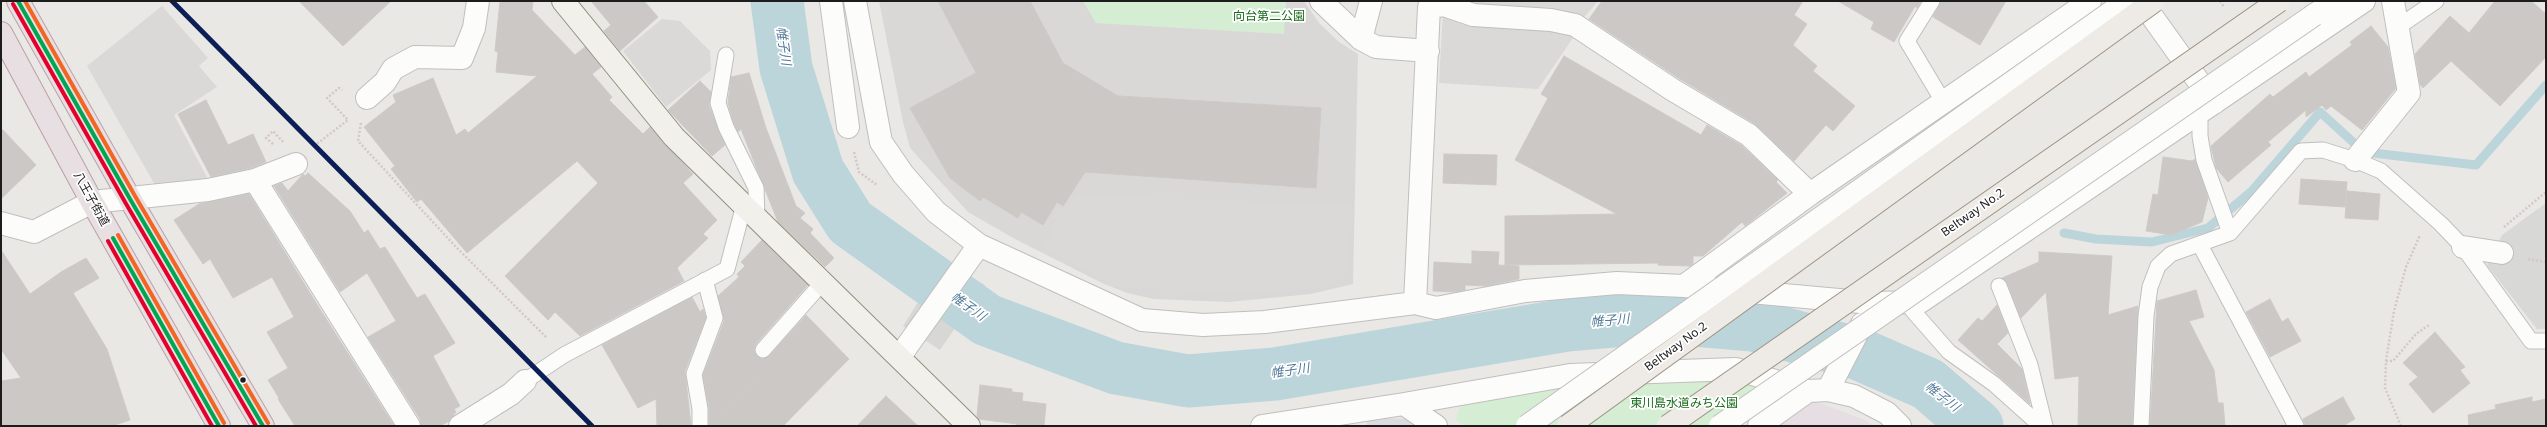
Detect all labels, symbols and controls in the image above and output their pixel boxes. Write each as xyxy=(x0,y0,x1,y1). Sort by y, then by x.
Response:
park label: 向台第二公園 xyxy=(1233,10,1305,24)
water label: 帷子川 xyxy=(773,26,793,66)
street label: 八王子街道 xyxy=(70,169,112,229)
street label: Beltway No.2 xyxy=(1939,186,2007,240)
water label: 帷子川 xyxy=(948,289,988,325)
water label: 帷子川 xyxy=(1590,312,1630,330)
street label: Beltway No.2 xyxy=(1642,319,1710,375)
water label: 帷子川 xyxy=(1270,361,1310,381)
unlabelled marker xyxy=(238,375,248,385)
water label: 帷子川 xyxy=(1922,379,1962,415)
park label: 東川島水道みち公園 xyxy=(1630,397,1738,411)

